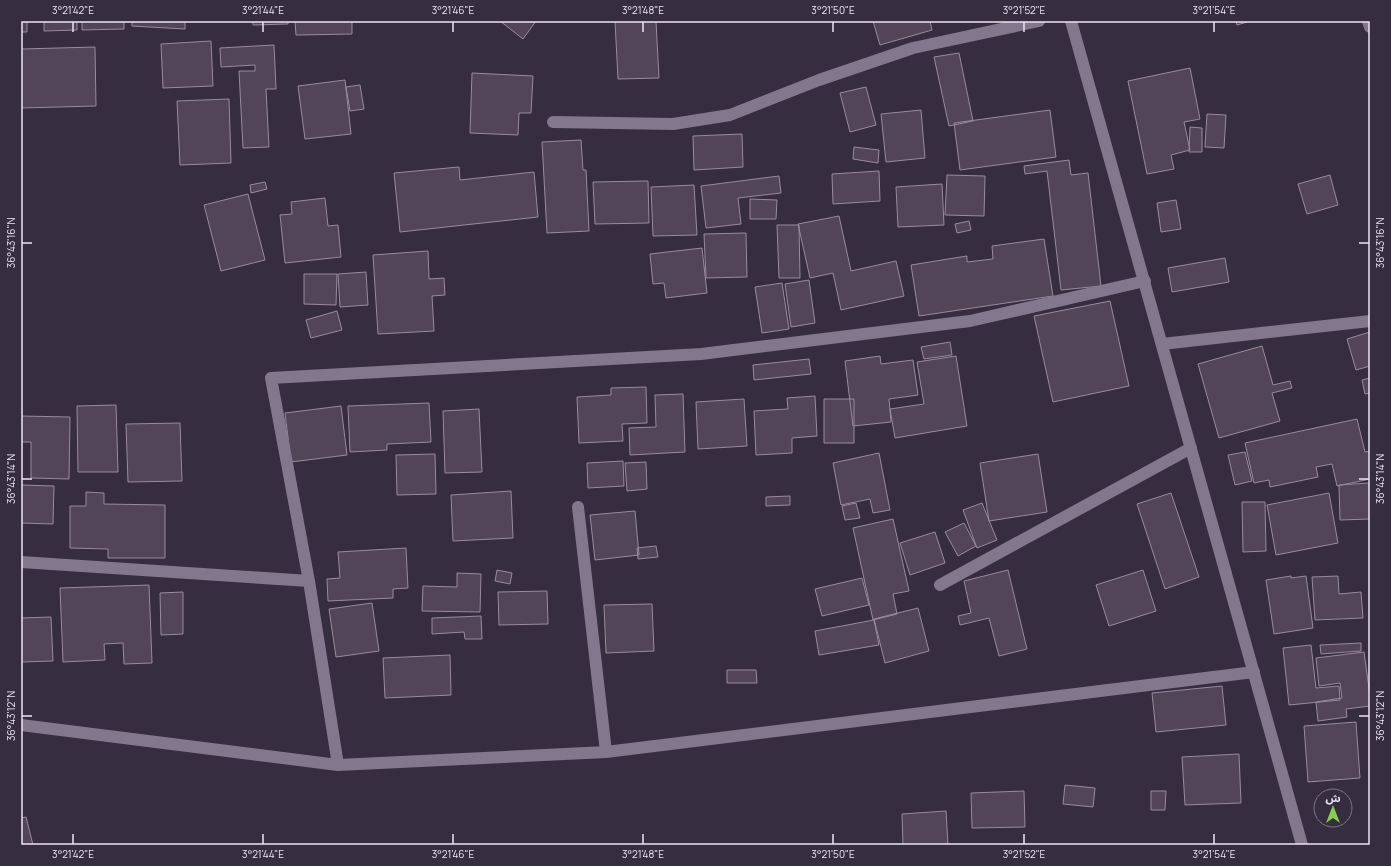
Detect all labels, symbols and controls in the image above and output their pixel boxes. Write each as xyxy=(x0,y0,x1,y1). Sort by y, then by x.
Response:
text: 3°21'42"E xyxy=(52,3,94,17)
text: 3°21'44"E xyxy=(242,3,284,17)
text: 3°21'46"E xyxy=(432,3,474,17)
text: 3°21'48"E xyxy=(622,3,664,17)
text: 3°21'50"E xyxy=(811,3,855,17)
text: 3°21'52"E xyxy=(1003,3,1046,17)
text: 3°21'54"E xyxy=(1193,3,1236,17)
text: 36°43'16"N xyxy=(4,218,18,268)
text: 36°43'16"N xyxy=(1373,218,1387,268)
text: 36°43'14"N xyxy=(4,454,18,504)
text: 36°43'14"N xyxy=(1373,454,1387,504)
text: 36°43'12"N xyxy=(4,691,18,741)
text: 36°43'12"N xyxy=(1373,691,1387,741)
north arrow xyxy=(1313,788,1353,828)
text: ش xyxy=(1325,790,1341,805)
text: 3°21'42"E xyxy=(52,847,94,861)
text: 3°21'44"E xyxy=(242,847,284,861)
text: 3°21'46"E xyxy=(432,847,474,861)
text: 3°21'48"E xyxy=(622,847,664,861)
text: 3°21'50"E xyxy=(811,847,855,861)
text: 3°21'52"E xyxy=(1003,847,1046,861)
text: 3°21'54"E xyxy=(1193,847,1236,861)

